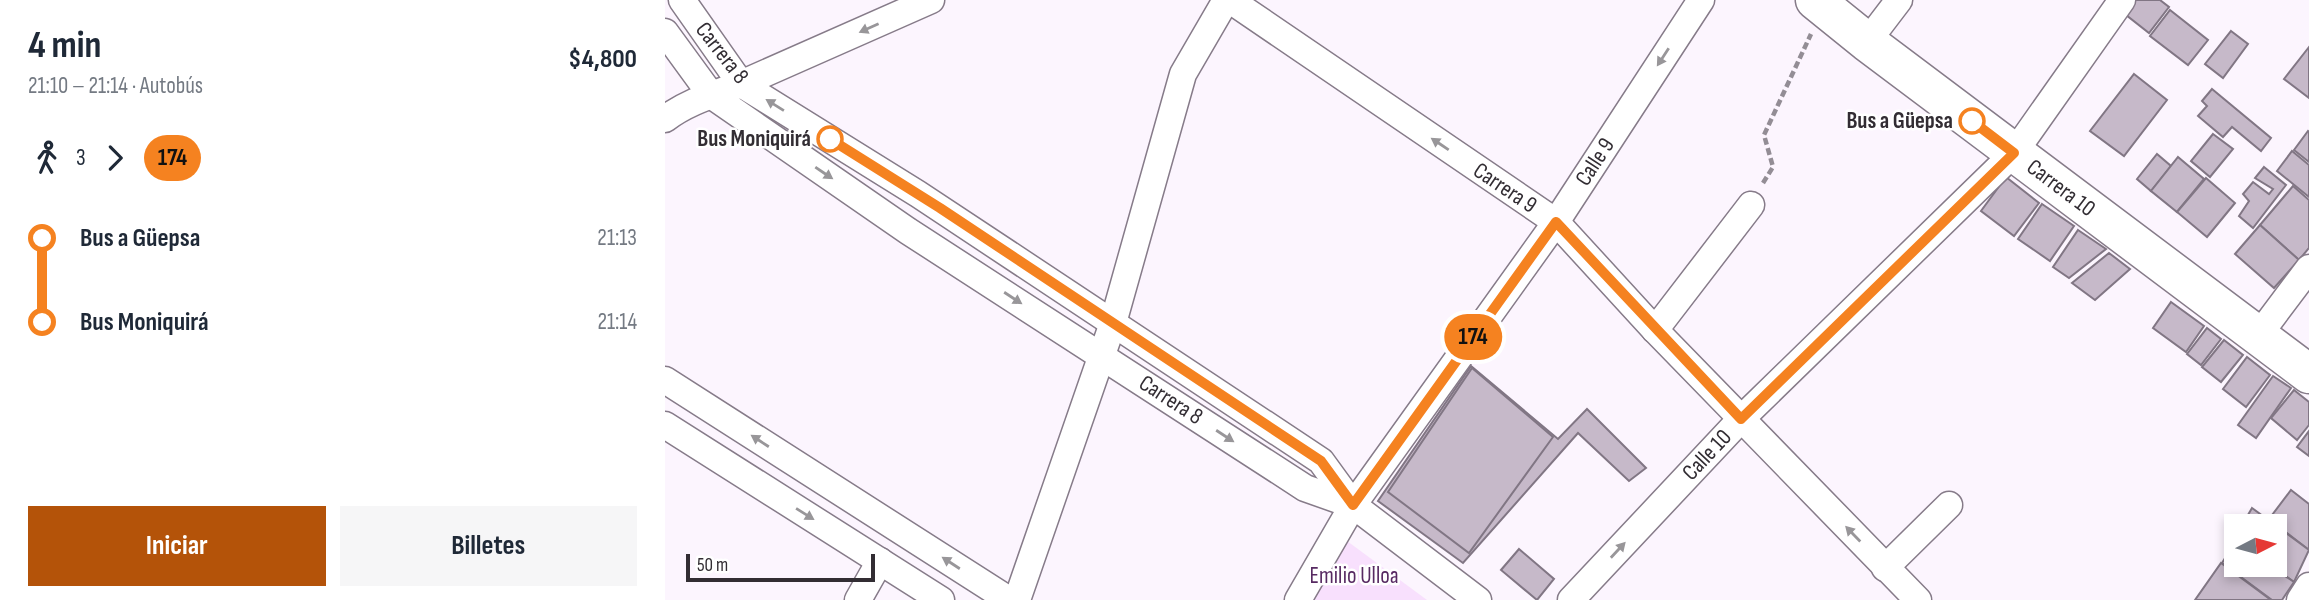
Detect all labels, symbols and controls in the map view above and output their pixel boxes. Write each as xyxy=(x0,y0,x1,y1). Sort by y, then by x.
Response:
street label: Carrera 8 xyxy=(689,17,755,89)
one-way arrow xyxy=(859,22,879,34)
text: 4 min xyxy=(28,23,101,68)
text: $4,800 xyxy=(568,44,637,75)
one-way arrow xyxy=(1657,47,1670,67)
text: 21:10 – 21:14 · Autobús xyxy=(28,72,203,100)
one-way arrow xyxy=(766,99,785,112)
place label: Bus a Güepsa xyxy=(1846,107,1953,135)
marker: Bus a Güepsa xyxy=(1959,108,1985,134)
place label: Bus Moniquirá xyxy=(697,125,811,153)
marker: Bus Moniquirá xyxy=(817,126,843,152)
street label: Calle 9 xyxy=(1569,133,1621,191)
one-way arrow xyxy=(1430,137,1450,150)
icon: walk xyxy=(28,139,66,177)
icon: forward xyxy=(96,139,134,177)
text: 174 xyxy=(158,143,187,172)
text: 3 xyxy=(76,144,86,172)
street label: Carrera 10 xyxy=(2021,153,2101,223)
street label: Carrera 9 xyxy=(1468,157,1542,219)
one-way arrow xyxy=(815,166,833,180)
text: Bus a Güepsa xyxy=(80,223,200,254)
text: 21:13 xyxy=(597,224,637,252)
one-way arrow xyxy=(1004,292,1023,305)
text: Bus Moniquirá xyxy=(80,307,209,338)
text: 21:14 xyxy=(597,308,637,336)
line badge: 174 xyxy=(1433,314,1513,360)
text: 174 xyxy=(1458,322,1488,351)
street label: Carrera 8 xyxy=(1134,369,1208,431)
street label: Calle 10 xyxy=(1677,424,1737,486)
one-way arrow xyxy=(1215,429,1235,442)
one-way arrow xyxy=(750,434,769,447)
button: Iniciar xyxy=(28,506,326,586)
button: Billetes xyxy=(340,506,637,586)
one-way arrow xyxy=(796,507,815,520)
north arrow xyxy=(2224,514,2287,578)
map controls xyxy=(2224,514,2287,577)
one-way arrow xyxy=(1845,526,1861,543)
one-way arrow xyxy=(1609,542,1625,559)
scale bar xyxy=(686,551,875,583)
text: 50 m xyxy=(697,554,728,577)
one-way arrow xyxy=(942,557,961,570)
park label: Emilio Ulloa xyxy=(1309,562,1399,590)

